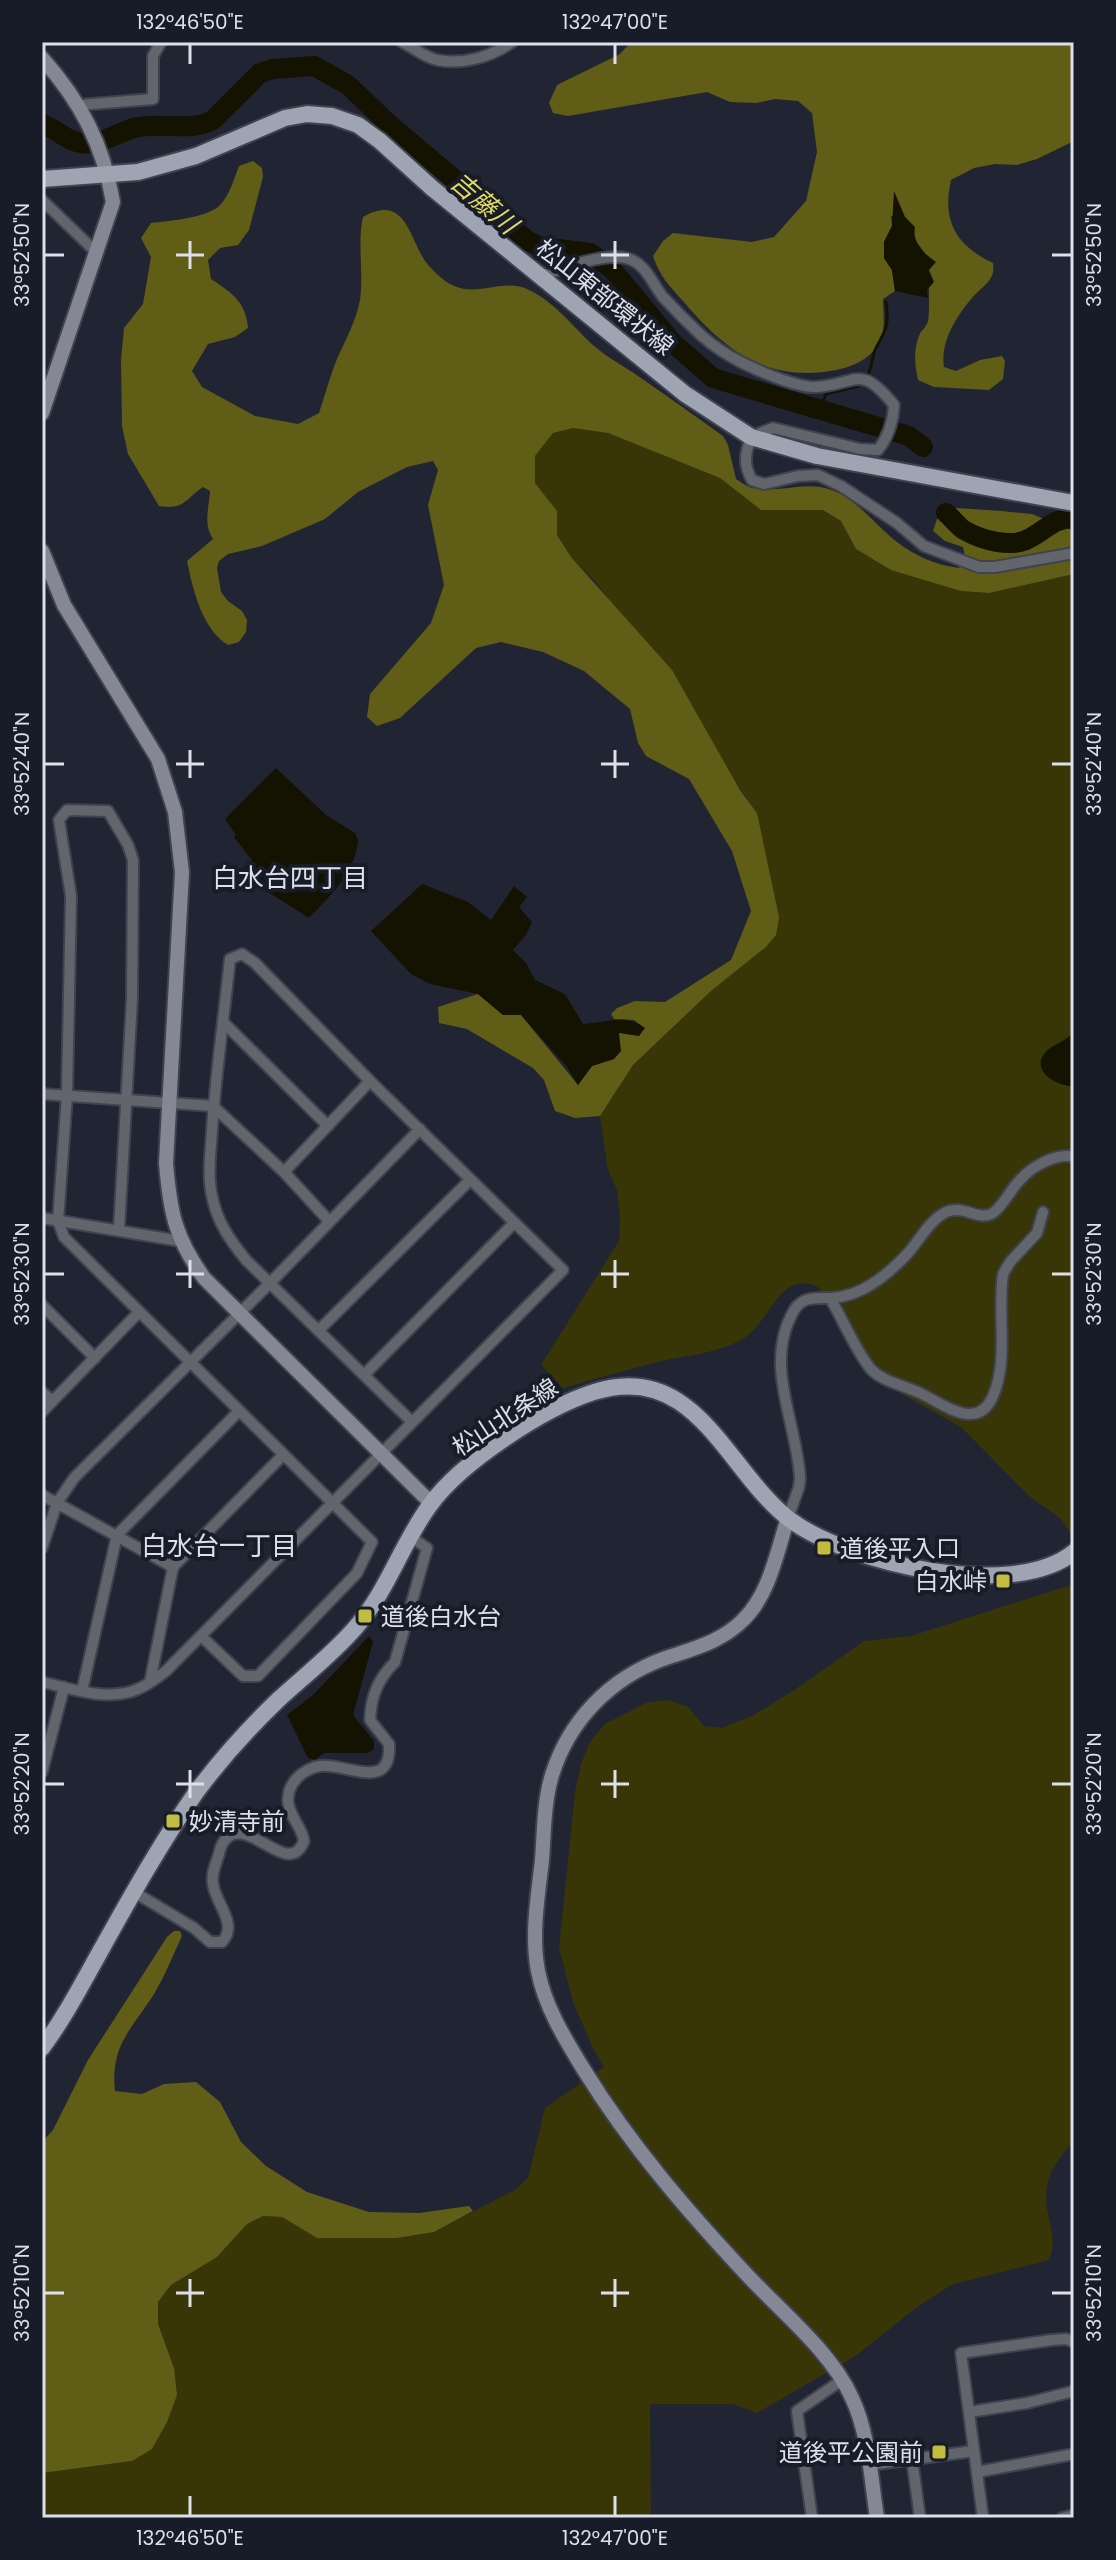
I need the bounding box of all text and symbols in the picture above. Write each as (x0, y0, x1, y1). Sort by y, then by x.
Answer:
text: 132°46'50"E (136, 8, 244, 36)
text: 132°47'00"E (562, 8, 668, 36)
water label: 吉藤川 (443, 164, 528, 244)
text: 33°52'50"N (8, 203, 36, 307)
text: 33°52'50"N (1080, 203, 1108, 307)
street label: 松山東部環状線 (529, 231, 681, 363)
text: 33°52'40"N (8, 712, 36, 816)
text: 33°52'40"N (1080, 712, 1108, 816)
district label: 白水台四丁目 (212, 860, 368, 896)
text: 33°52'30"N (8, 1222, 36, 1326)
text: 33°52'30"N (1080, 1222, 1108, 1326)
street label: 松山北条線 (446, 1370, 564, 1464)
district label: 白水台一丁目 (141, 1528, 297, 1564)
place label: 道後平入口 (840, 1532, 960, 1565)
marker: 道後平入口 (815, 1539, 833, 1557)
place label: 白水峠 (915, 1565, 987, 1598)
marker: 白水峠 (994, 1572, 1012, 1590)
place label: 道後白水台 (381, 1600, 501, 1633)
marker: 道後白水台 (356, 1607, 374, 1625)
text: 33°52'20"N (8, 1733, 36, 1835)
text: 33°52'20"N (1080, 1733, 1108, 1835)
place label: 妙清寺前 (189, 1805, 285, 1838)
marker: 妙清寺前 (164, 1812, 182, 1830)
text: 33°52'10"N (8, 2244, 36, 2342)
text: 33°52'10"N (1080, 2244, 1108, 2342)
place label: 道後平公園前 (779, 2436, 923, 2469)
marker: 道後平公園前 (930, 2443, 948, 2461)
text: 132°46'50"E (136, 2524, 244, 2552)
text: 132°47'00"E (562, 2524, 668, 2552)

